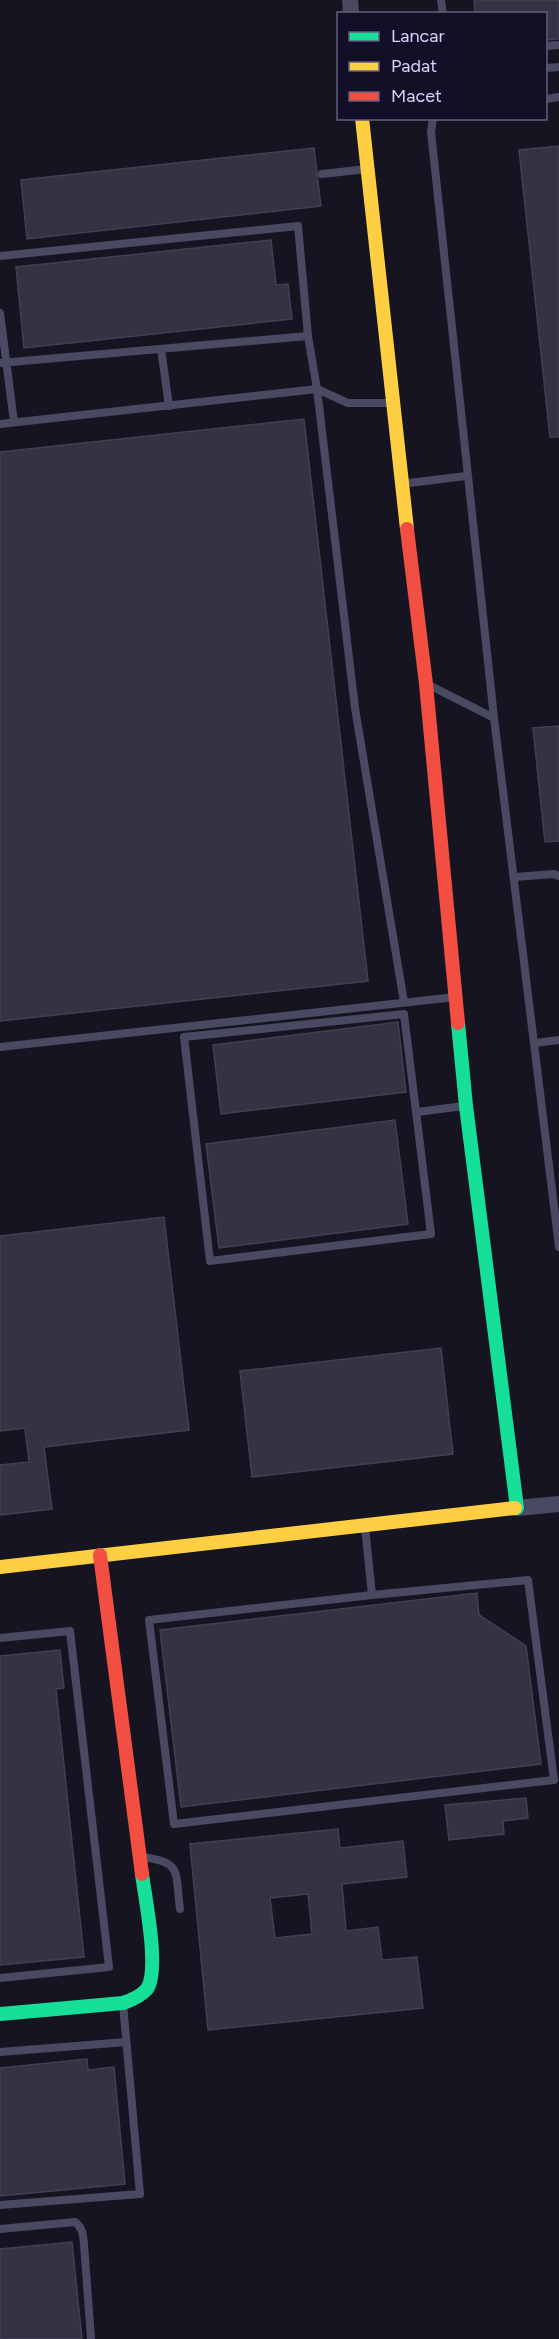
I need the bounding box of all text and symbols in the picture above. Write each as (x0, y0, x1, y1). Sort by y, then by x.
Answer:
legend (337, 12, 547, 120)
text: Lancar (391, 25, 445, 47)
text: Padat (391, 55, 437, 77)
text: Macet (391, 85, 442, 107)

